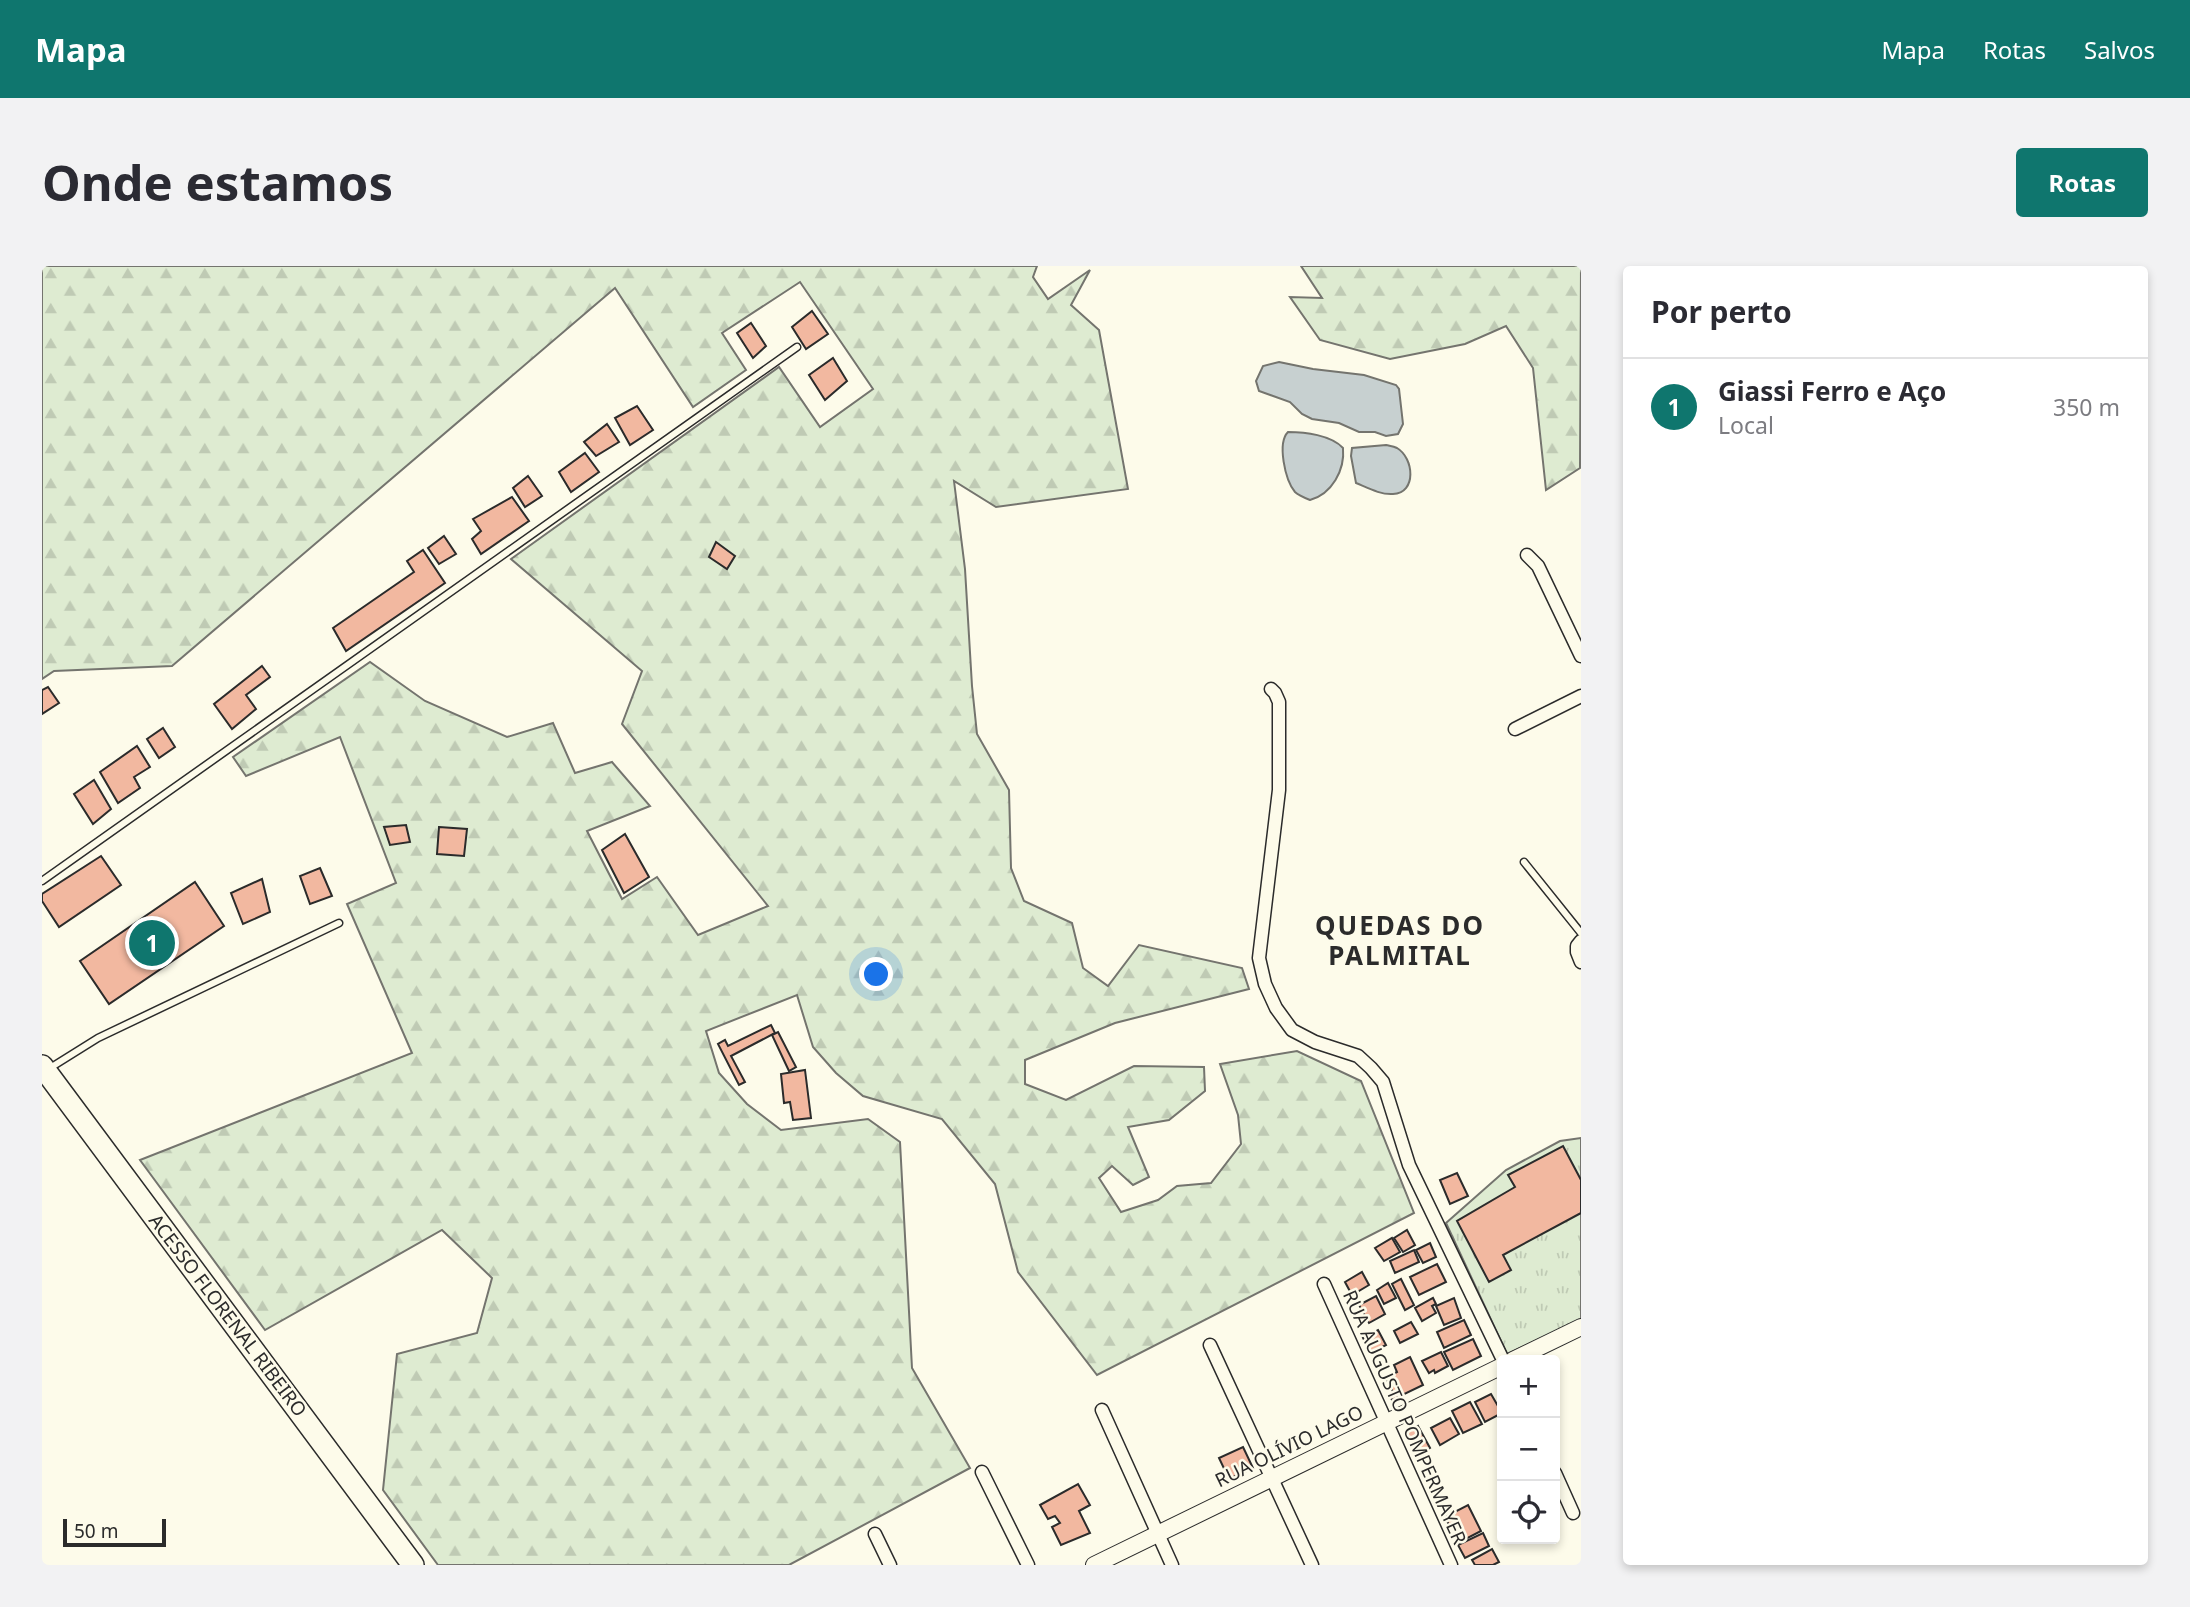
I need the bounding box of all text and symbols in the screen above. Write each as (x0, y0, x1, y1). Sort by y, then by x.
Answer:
text: Mapa (35, 27, 127, 72)
text: Mapa (1881, 33, 1945, 66)
text: Rotas (1983, 33, 2046, 66)
text: Salvos (2084, 33, 2155, 66)
button: Rotas (2016, 148, 2148, 217)
text: Onde estamos (42, 149, 393, 215)
text: Por perto (1651, 291, 1792, 332)
text: Giassi Ferro e Aço (1718, 373, 1946, 409)
text: 1 (1667, 391, 1681, 423)
text: 350 m (2053, 391, 2120, 423)
text: Local (1718, 409, 1774, 441)
district label: QUEDAS DO PALMITAL (1315, 907, 1485, 973)
pin: 1 (129, 917, 175, 969)
your location (859, 957, 893, 991)
street label: ACESSO FLORENAL RIBEIRO (143, 1208, 313, 1422)
street label: RUA AUGUSTO POMPERMAYER (1337, 1286, 1473, 1548)
map controls (1497, 1355, 1560, 1544)
button: + (1497, 1355, 1560, 1418)
street label: RUA OLÍVIO LAGO (1211, 1399, 1367, 1493)
button: − (1497, 1418, 1560, 1481)
button: locate (1497, 1481, 1560, 1544)
scale bar (63, 1516, 166, 1548)
text: 50 m (74, 1518, 118, 1544)

